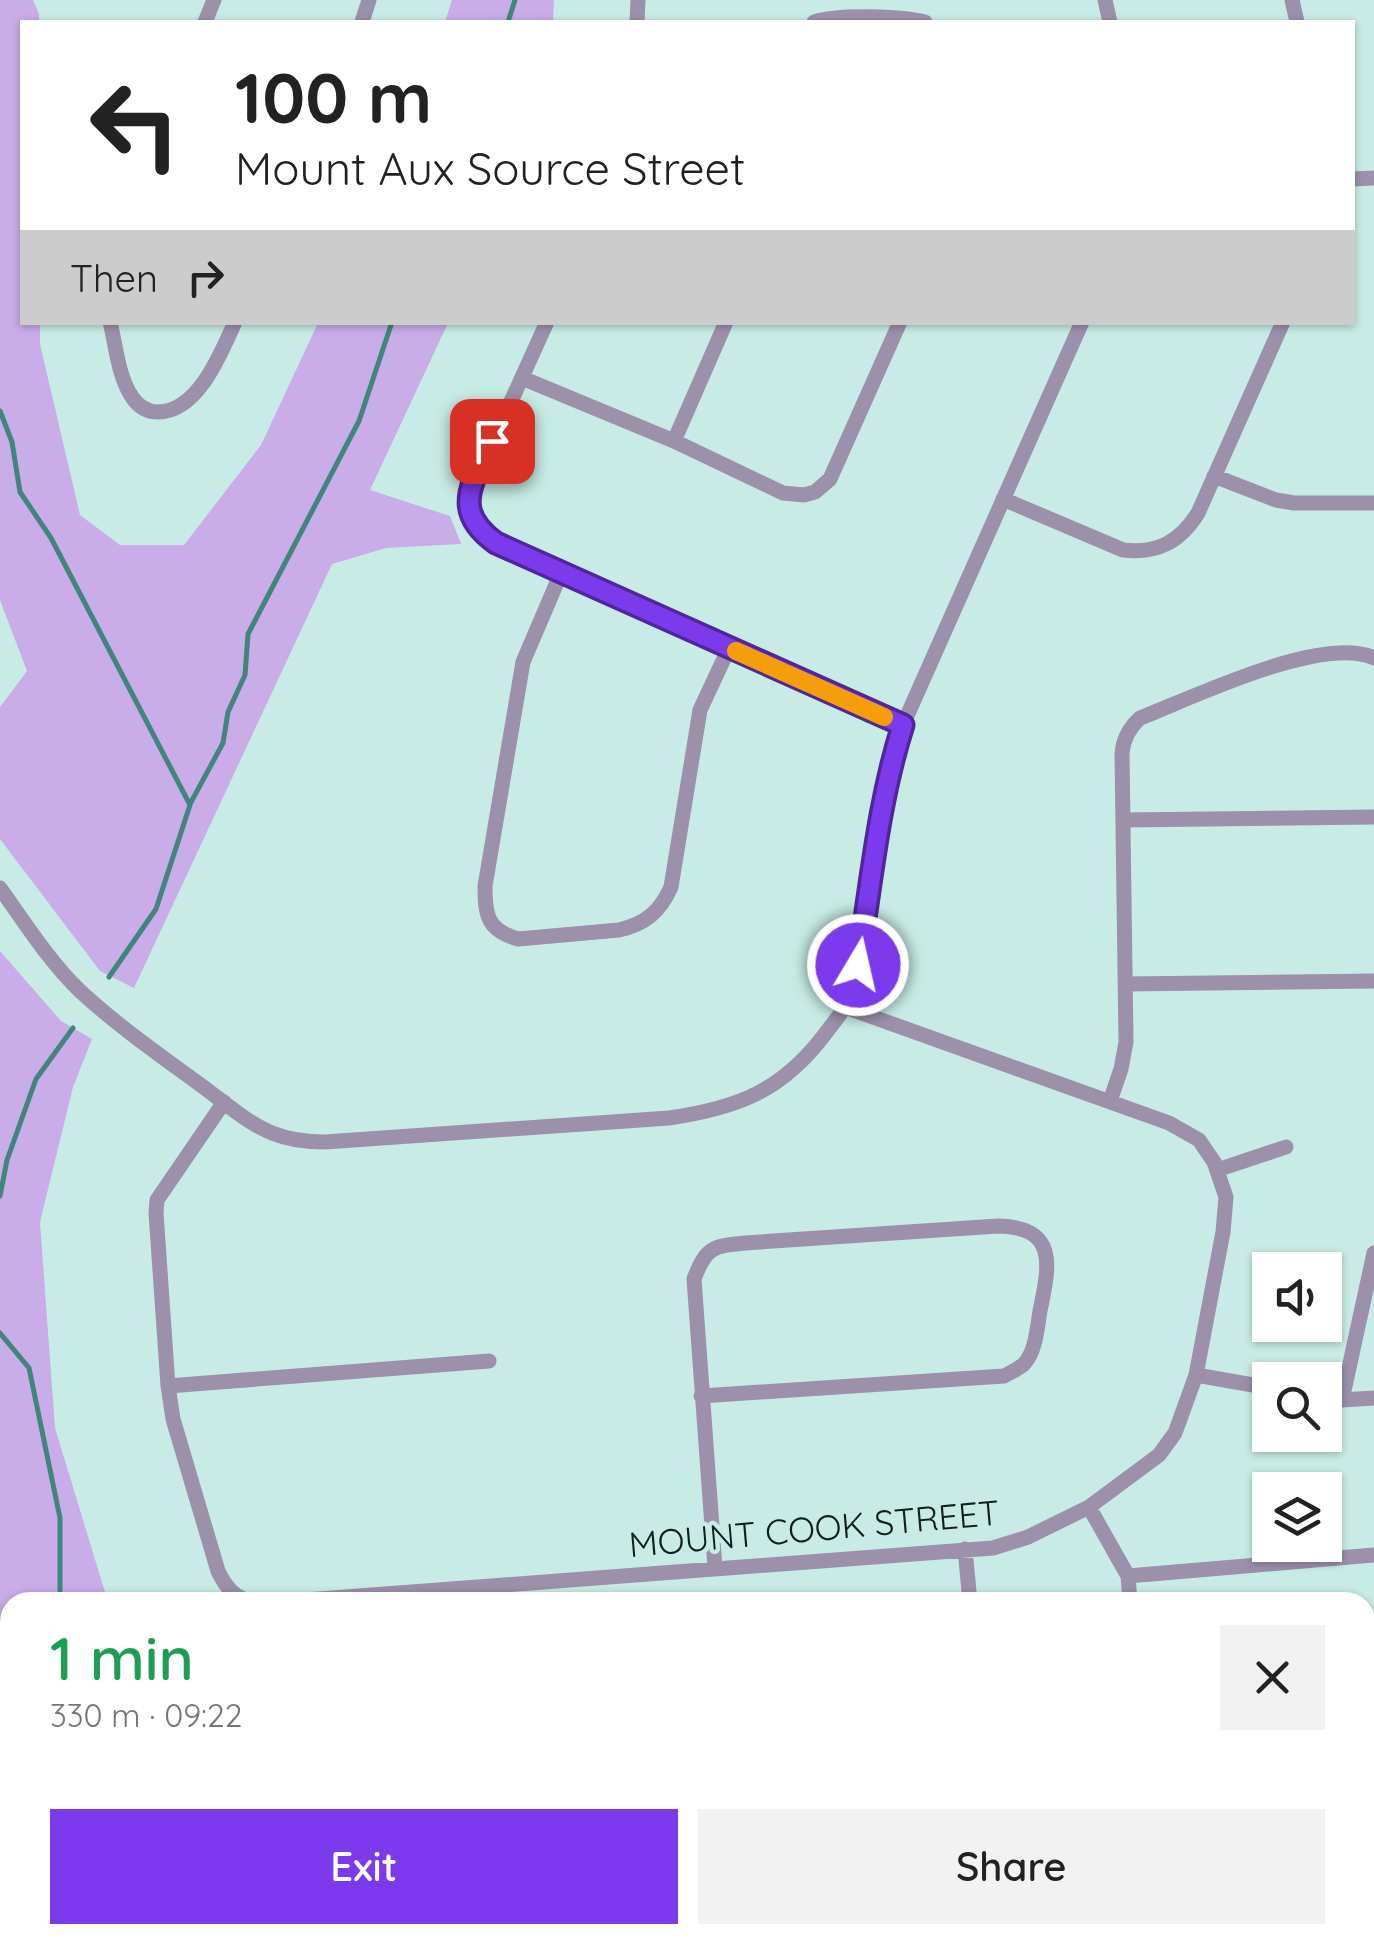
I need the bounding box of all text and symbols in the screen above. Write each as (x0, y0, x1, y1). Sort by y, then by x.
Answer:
text: 100 m (235, 53, 432, 141)
icon: left (70, 60, 200, 190)
text: Mount Aux Source Street (235, 140, 745, 196)
icon: right (178, 250, 233, 305)
text: Then (70, 254, 158, 302)
pin (450, 399, 535, 484)
icon: arrive (465, 414, 520, 469)
position arrow (806, 913, 910, 1017)
map controls (1252, 1252, 1342, 1562)
button: sound (1252, 1252, 1342, 1342)
button: search (1252, 1362, 1342, 1452)
button: layers (1252, 1472, 1342, 1562)
street label: MOUNT COOK STREET (627, 1490, 1001, 1566)
text: 1 min (50, 1620, 194, 1695)
button: close (1220, 1625, 1325, 1730)
text: 330 m · 09:22 (50, 1695, 243, 1735)
button: Exit (50, 1809, 678, 1924)
button: Share (698, 1809, 1325, 1924)

